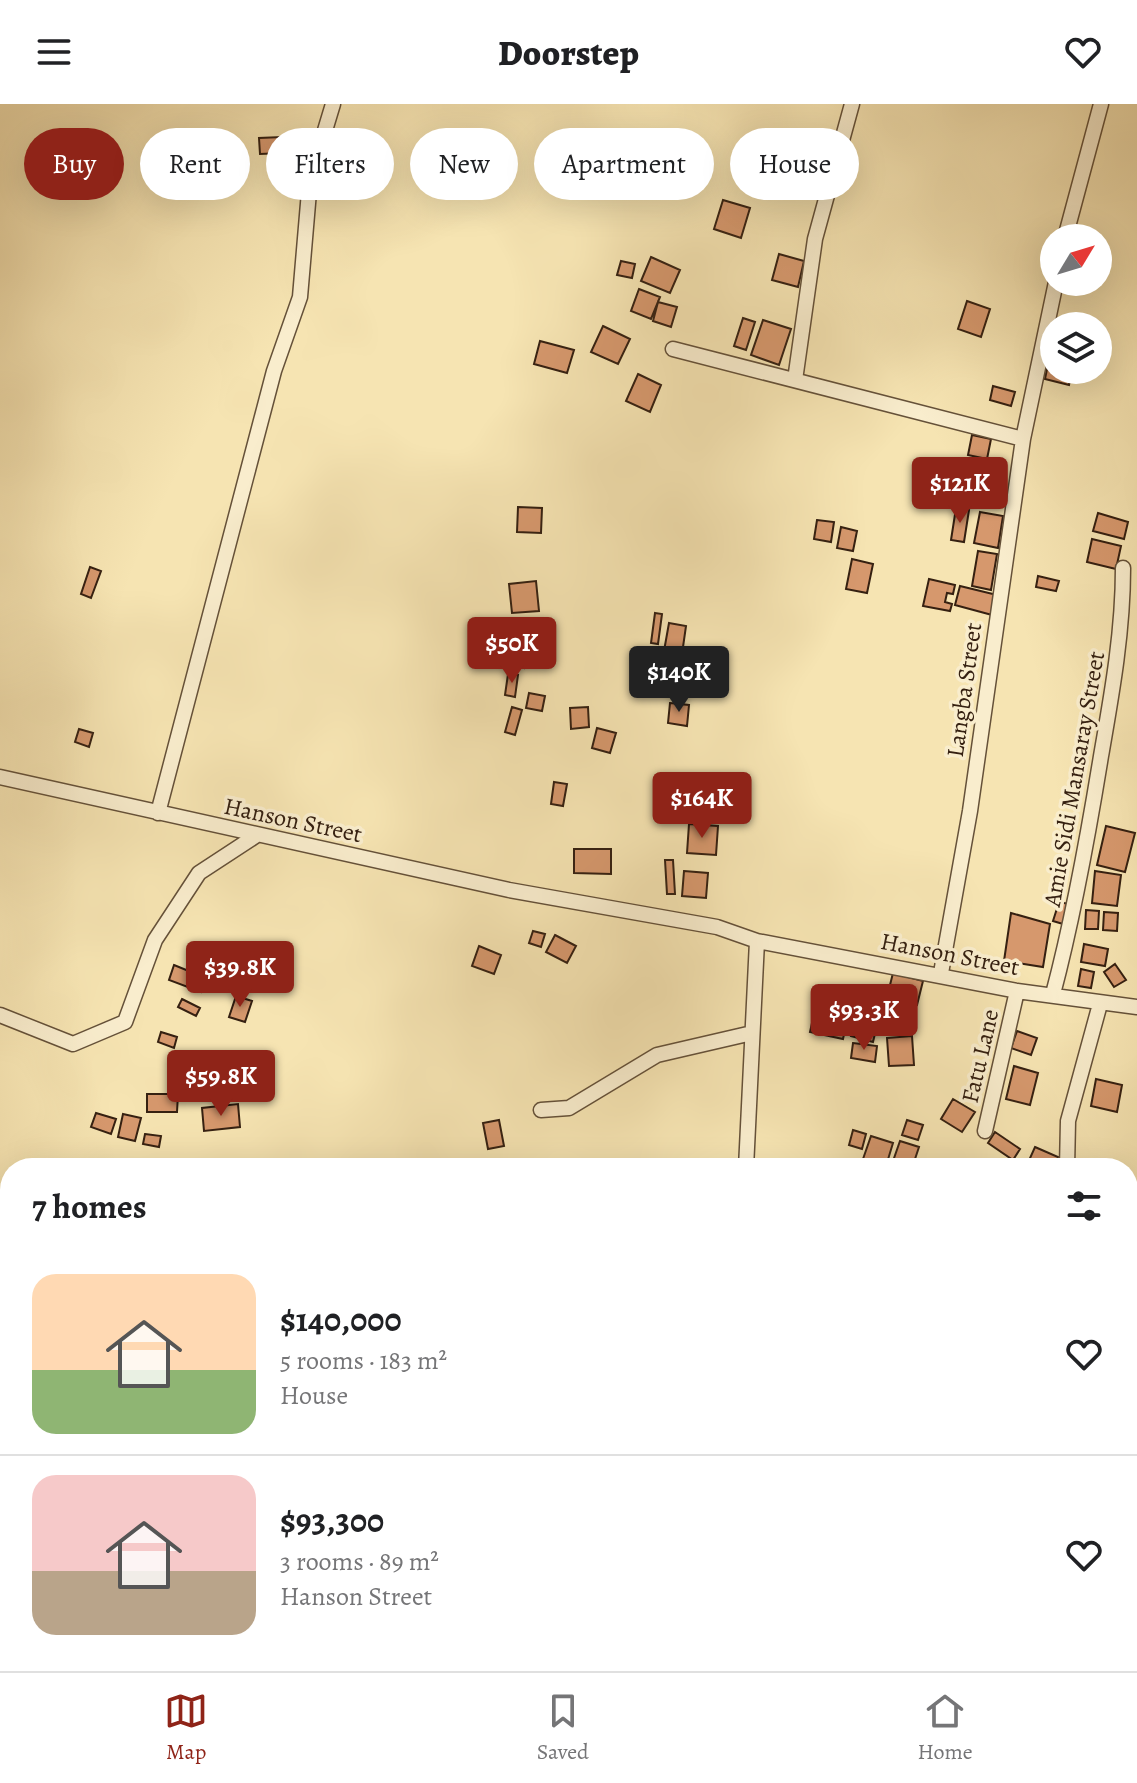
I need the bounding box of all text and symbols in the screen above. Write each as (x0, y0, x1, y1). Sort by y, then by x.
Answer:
text: Doorstep (498, 28, 639, 77)
icon: menu (32, 30, 76, 74)
icon: heart (1061, 30, 1105, 74)
chip: Buy (24, 128, 124, 200)
chip: Rent (140, 128, 250, 200)
chip: Filters (266, 128, 394, 200)
chip: New (410, 128, 518, 200)
chip: Apartment (534, 128, 714, 200)
chip: House (730, 128, 859, 200)
north arrow (1040, 224, 1112, 296)
map controls (1040, 224, 1112, 384)
button: layers (1040, 312, 1112, 384)
pin: $121K (904, 457, 1016, 525)
text: $121K (930, 465, 990, 500)
pin: $50K (465, 617, 559, 685)
street label: Langba Street (939, 621, 989, 759)
text: $50K (485, 625, 539, 660)
pin: $140K (623, 646, 735, 714)
street label: Amie Sidi Mansaray Street (1036, 649, 1112, 910)
text: $140K (647, 654, 711, 689)
pin: $164K (646, 772, 758, 840)
text: $164K (671, 780, 733, 815)
street label: Hanson Street (221, 790, 365, 850)
street label: Hanson Street (878, 925, 1022, 983)
pin: $39.8K (175, 941, 305, 1009)
text: $39.8K (204, 949, 276, 984)
pin: $93.3K (799, 984, 929, 1052)
text: $93.3K (829, 992, 899, 1027)
street label: Fatu Lane (954, 1006, 1006, 1106)
pin: $59.8K (156, 1050, 286, 1118)
text: $59.8K (185, 1058, 257, 1093)
text: 7 homes (32, 1183, 147, 1230)
icon: filters (1062, 1184, 1106, 1228)
text: $140,000 (280, 1296, 402, 1343)
icon: home (96, 1306, 192, 1402)
icon: heart (1062, 1332, 1106, 1376)
text: 5 rooms · 183 m² (280, 1343, 447, 1378)
text: House (280, 1378, 348, 1413)
text: $93,300 (280, 1497, 384, 1544)
icon: home (96, 1507, 192, 1603)
icon: heart (1062, 1533, 1106, 1577)
text: 3 rooms · 89 m² (280, 1544, 439, 1579)
text: Hanson Street (280, 1579, 432, 1614)
tab: Map (164, 1689, 208, 1767)
tab: Saved (537, 1689, 589, 1767)
tab: Home (917, 1689, 973, 1767)

